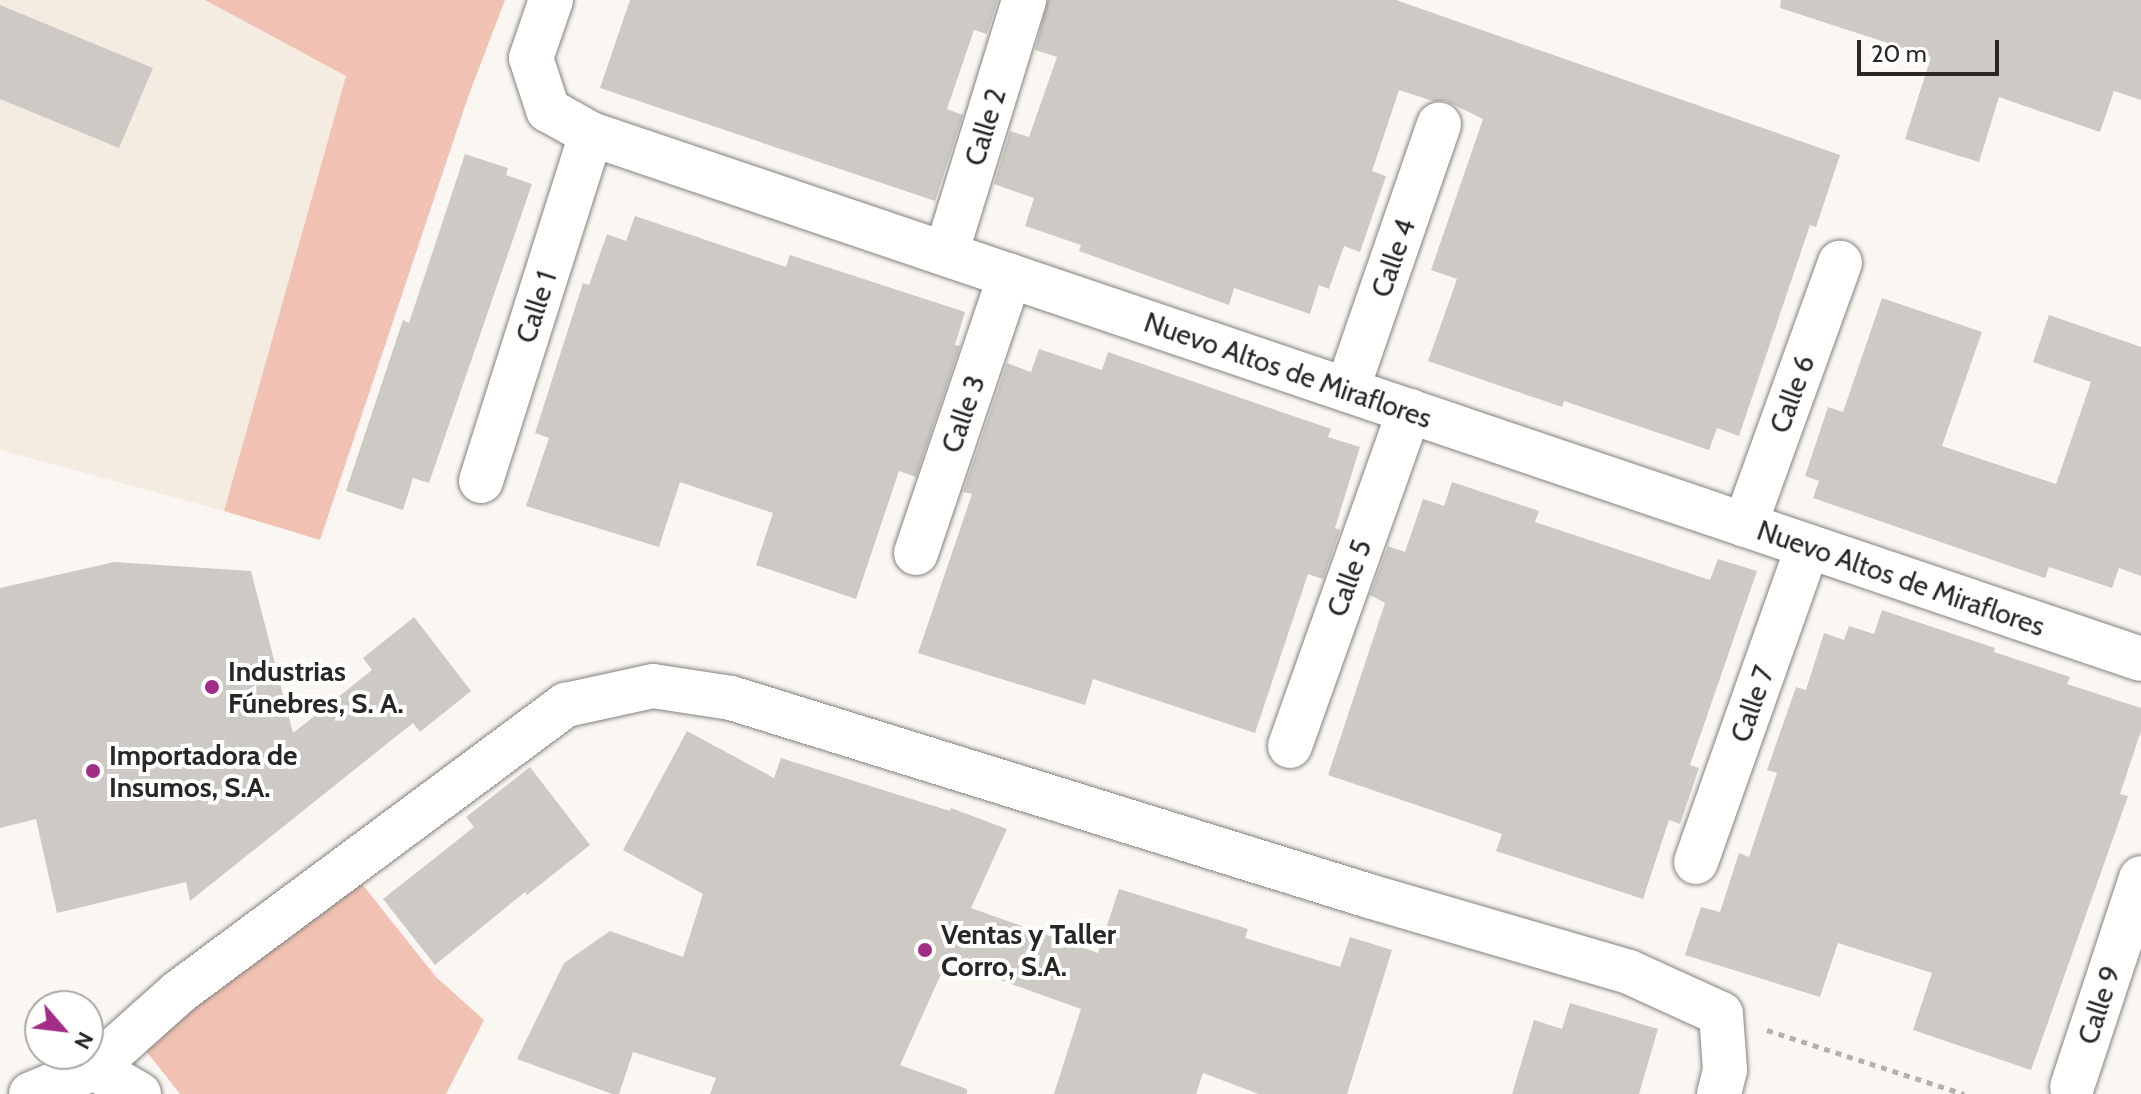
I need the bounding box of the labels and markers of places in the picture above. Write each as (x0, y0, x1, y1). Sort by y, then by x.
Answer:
place label: Industrias Fúnebres, S. A. (228, 654, 404, 720)
marker: Industrias Fúnebres, S. A. (203, 678, 221, 696)
place label: Importadora de Insumos, S.A. (109, 738, 297, 804)
marker: Importadora de Insumos, S.A. (84, 762, 102, 780)
place label: Ventas y Taller Corro, S.A. (941, 917, 1116, 983)
marker: Ventas y Taller Corro, S.A. (916, 941, 934, 959)

